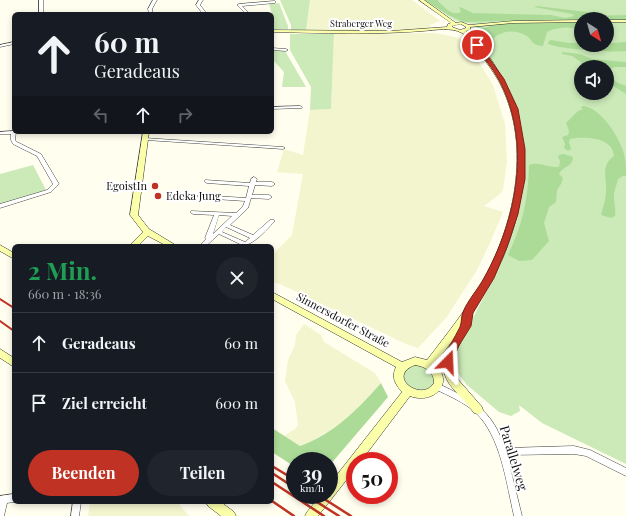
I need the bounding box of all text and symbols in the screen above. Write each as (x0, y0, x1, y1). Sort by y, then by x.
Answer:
north arrow (574, 12, 614, 52)
map controls (574, 12, 614, 100)
street label: Straberger Weg (330, 17, 392, 29)
text: 60 m (94, 23, 160, 60)
icon: ahead (28, 28, 80, 80)
pin (460, 28, 494, 62)
icon: arrive (466, 34, 488, 56)
text: Geradeaus (94, 59, 180, 83)
button: sound (574, 60, 614, 100)
icon: left (90, 104, 112, 126)
icon: ahead (132, 104, 154, 126)
icon: right (174, 104, 196, 126)
place label: EgoistIn (106, 178, 147, 193)
marker: EgoistIn (150, 181, 160, 191)
place label: Edeka Jung (166, 188, 221, 203)
marker: Edeka Jung (153, 191, 163, 201)
text: 2 Min. (28, 254, 97, 286)
button: close (216, 257, 258, 299)
text: 660 m · 18:36 (28, 285, 102, 302)
street label: Sinnersdorfer Straße (294, 289, 393, 351)
icon: ahead (28, 332, 50, 354)
text: Geradeaus (62, 333, 136, 353)
text: 60 m (224, 333, 258, 353)
position arrow (427, 341, 469, 383)
icon: arrive (28, 392, 50, 414)
text: Ziel erreicht (62, 393, 147, 413)
text: 600 m (215, 393, 258, 413)
street label: Parallelweg (497, 423, 532, 493)
button: Beenden (28, 450, 139, 496)
button: Teilen (147, 450, 258, 496)
speed limit sign: 50 (346, 452, 398, 504)
text: 39 (302, 459, 322, 486)
text: km/h (300, 481, 324, 495)

